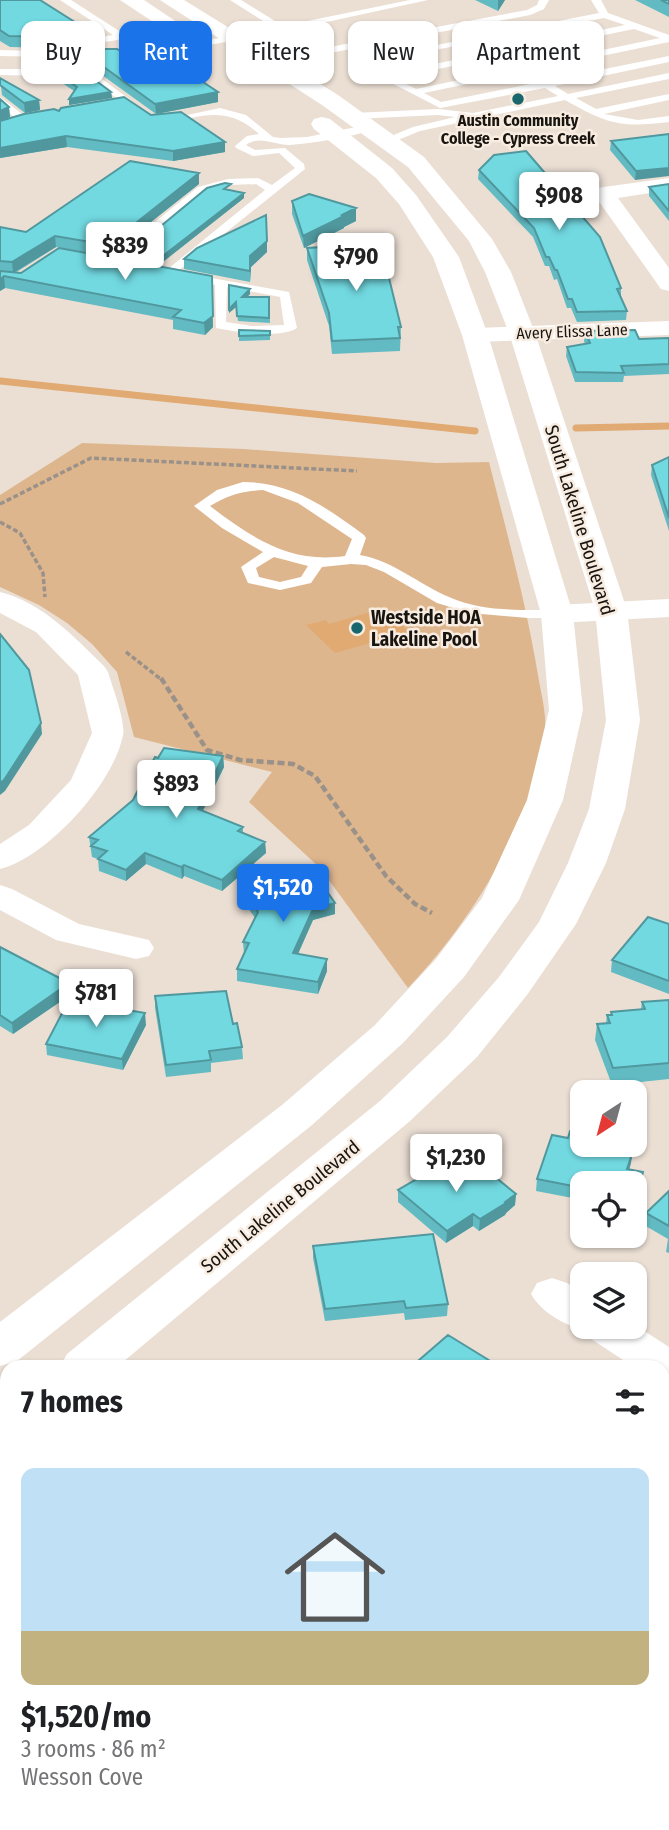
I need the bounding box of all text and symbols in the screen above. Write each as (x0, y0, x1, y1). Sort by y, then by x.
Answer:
chip: Buy (21, 21, 105, 84)
chip: Rent (119, 21, 212, 84)
chip: Filters (226, 21, 334, 84)
chip: New (348, 21, 438, 84)
chip: Apartment (452, 21, 604, 84)
marker: Austin Community College - Cypress Creek (510, 91, 526, 107)
place label: Austin Community College - Cypress Creek (441, 111, 596, 148)
pin: $908 (518, 173, 600, 232)
text: $908 (535, 181, 583, 209)
pin: $839 (84, 222, 166, 282)
text: $839 (102, 231, 148, 259)
pin: $790 (315, 233, 397, 293)
text: $790 (333, 242, 379, 270)
street label: Avery Elissa Lane (516, 320, 628, 343)
street label: South Lakeline Boulevard (540, 422, 619, 618)
place label: Westside HOA Lakeline Pool (371, 606, 482, 651)
marker: Westside HOA Lakeline Pool (349, 620, 365, 636)
pin: $893 (135, 760, 217, 820)
text: $893 (153, 769, 199, 797)
pin: $1,520 (226, 864, 340, 924)
text: $1,520 (253, 873, 313, 901)
pin: $781 (55, 970, 137, 1029)
text: $781 (75, 978, 117, 1006)
north arrow (570, 1080, 648, 1157)
map controls (570, 1080, 647, 1339)
pin: $1,230 (399, 1134, 513, 1194)
street label: South Lakeline Boulevard (196, 1135, 364, 1278)
text: $1,230 (426, 1143, 486, 1171)
button: locate (570, 1171, 647, 1248)
button: layers (570, 1262, 647, 1339)
icon: filters (611, 1383, 649, 1421)
text: 7 homes (21, 1384, 123, 1420)
icon: home (272, 1514, 398, 1640)
text: $1,520/mo (21, 1699, 151, 1735)
text: 3 rooms · 86 m² (21, 1735, 166, 1763)
text: Wesson Cove (21, 1763, 143, 1791)

